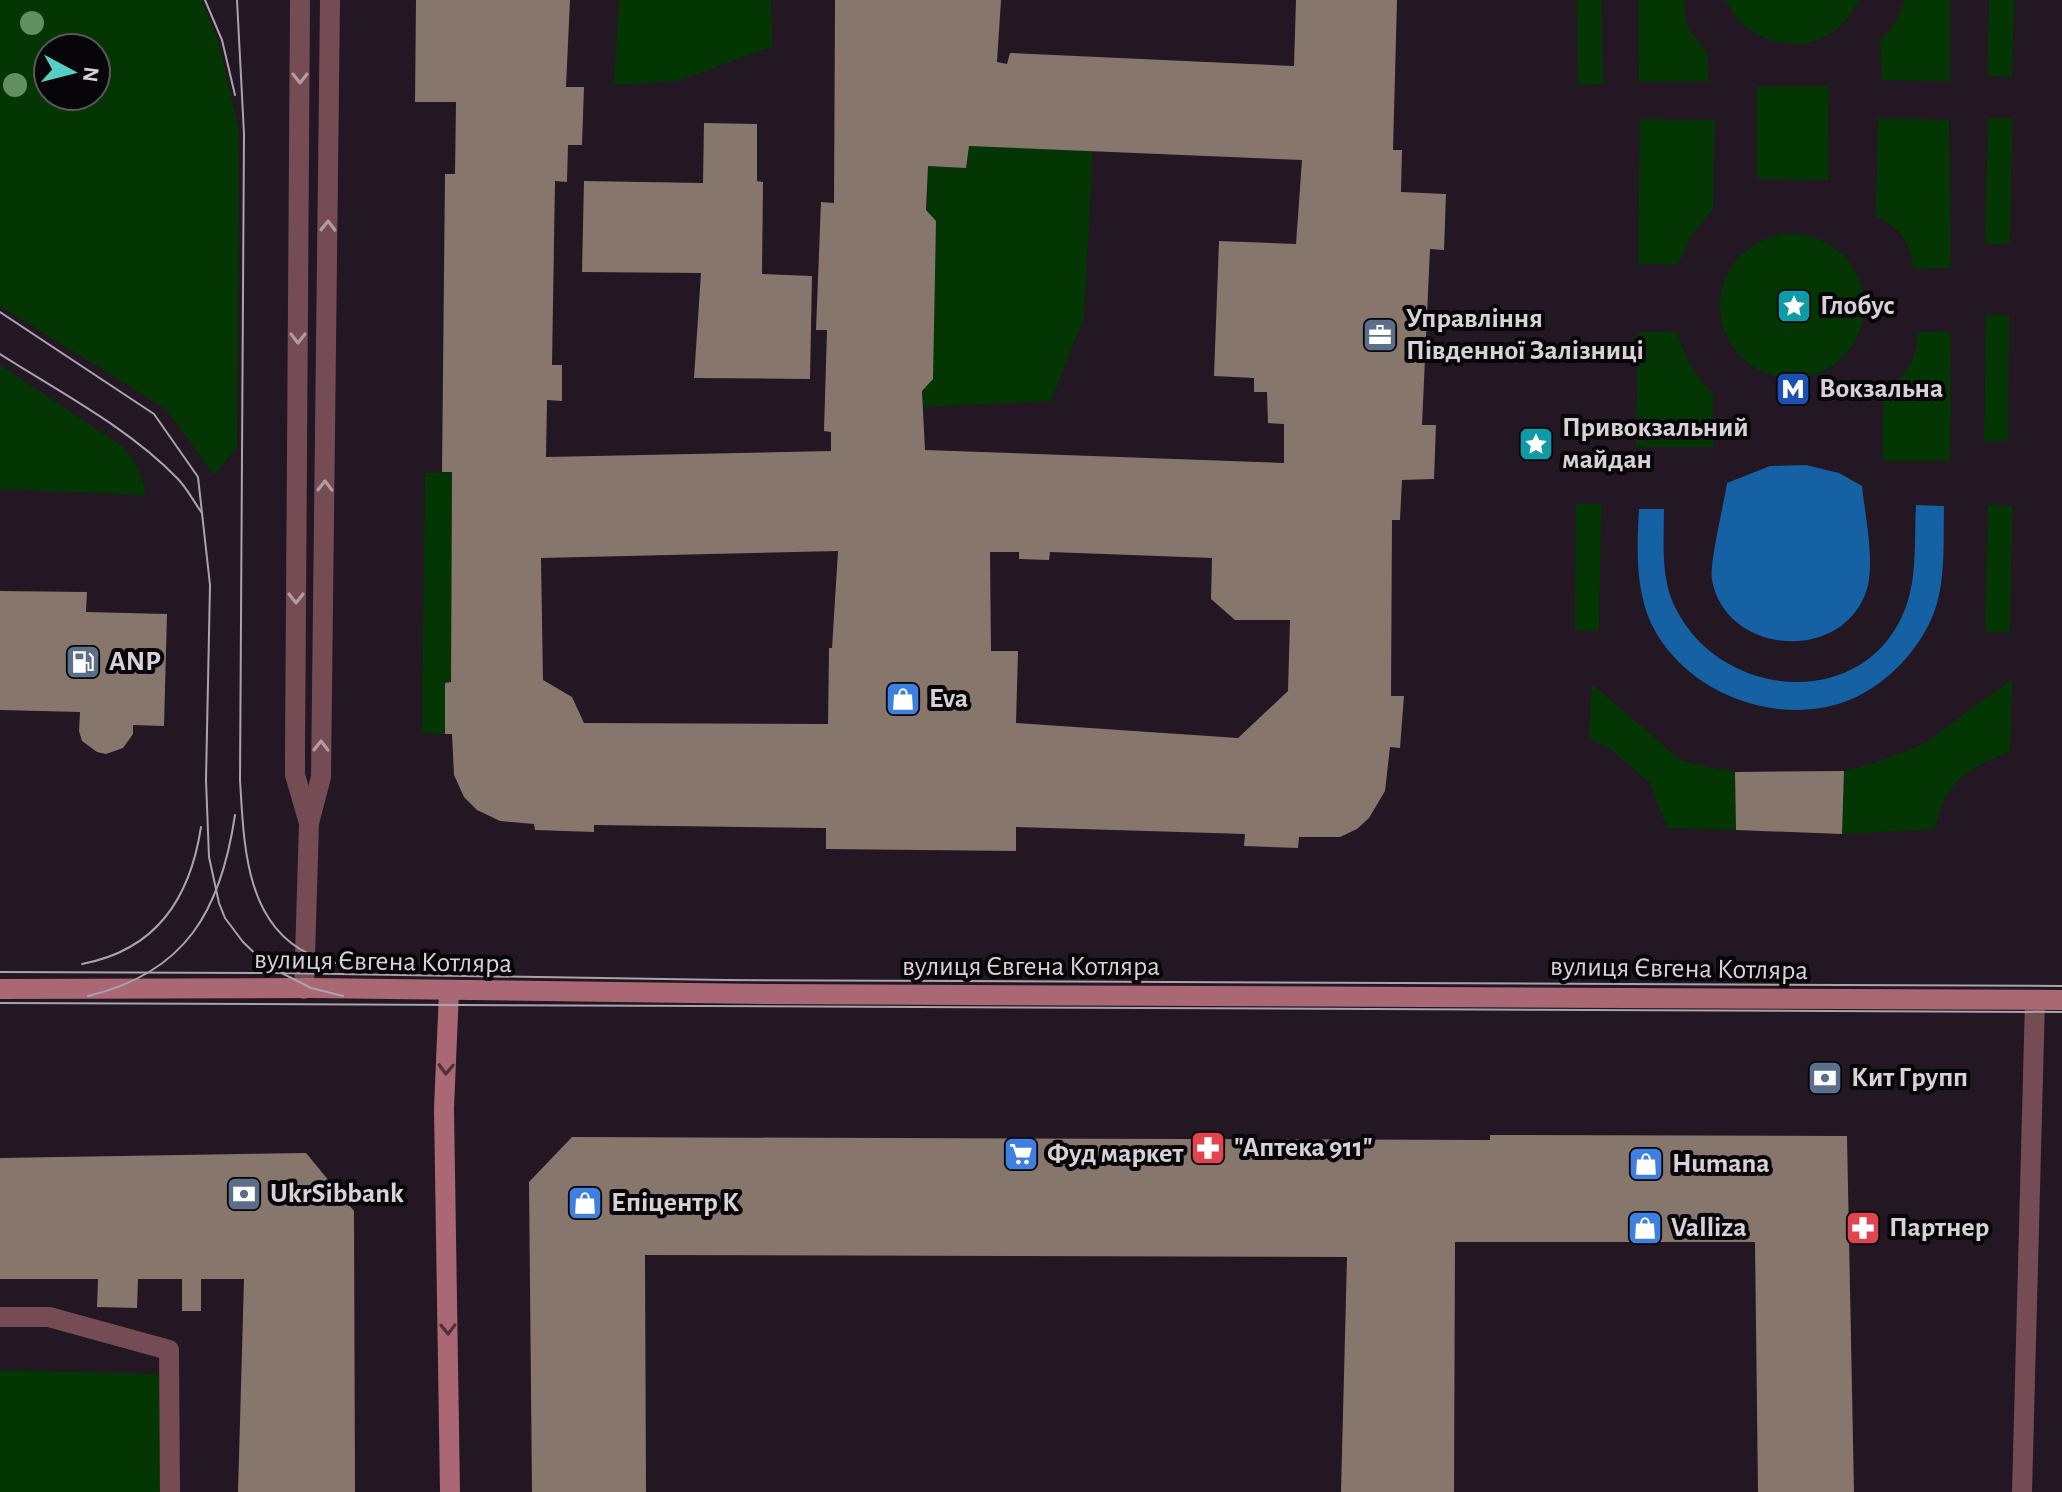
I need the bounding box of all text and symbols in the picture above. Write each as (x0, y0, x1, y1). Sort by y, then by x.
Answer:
north arrow (32, 32, 112, 112)
text: N (79, 65, 103, 83)
one-way arrow (291, 72, 309, 85)
one-way arrow (319, 219, 336, 232)
place icon: Глобус (1775, 287, 1813, 325)
place label: Глобус (1820, 292, 1895, 320)
place label: Управління Південної Залізниці (1406, 305, 1644, 365)
office icon: Управління Південної Залізниці (1361, 316, 1399, 354)
one-way arrow (289, 332, 307, 345)
metro station icon: Вокзальна (1774, 370, 1812, 408)
place label: Вокзальна (1819, 375, 1943, 403)
place label: Привокзальний майдан (1562, 414, 1749, 474)
place icon: Привокзальний майдан (1517, 425, 1555, 463)
one-way arrow (316, 479, 333, 492)
one-way arrow (287, 592, 305, 605)
fuel station icon: ANP (64, 643, 102, 681)
place label: ANP (109, 648, 161, 676)
shop icon: Eva (884, 680, 922, 718)
place label: Eva (929, 685, 968, 713)
one-way arrow (313, 739, 330, 752)
street label: вулиця Євгена Котляра (254, 946, 513, 978)
street label: вулиця Євгена Котляра (902, 953, 1160, 981)
street label: вулиця Євгена Котляра (1550, 953, 1809, 985)
bank icon: Кит Групп (1806, 1059, 1844, 1097)
one-way arrow (438, 1063, 455, 1076)
place label: Кит Групп (1851, 1064, 1968, 1092)
pharmacy icon: "Аптека 911" (1189, 1129, 1227, 1167)
place label: "Аптека 911" (1234, 1134, 1373, 1162)
supermarket icon: Фуд маркет (1002, 1135, 1040, 1173)
place label: Фуд маркет (1047, 1140, 1184, 1168)
shop icon: Humana (1627, 1145, 1665, 1183)
place label: Humana (1672, 1150, 1770, 1178)
bank icon: UkrSibbank (225, 1175, 263, 1213)
place label: UkrSibbank (270, 1180, 404, 1208)
shop icon: Епіцентр К (566, 1184, 604, 1222)
place label: Епіцентр К (611, 1189, 739, 1217)
shop icon: Valliza (1626, 1209, 1664, 1247)
pharmacy icon: Партнер (1844, 1209, 1882, 1247)
place label: Valliza (1671, 1214, 1747, 1242)
place label: Партнер (1889, 1214, 1989, 1242)
one-way arrow (439, 1323, 457, 1336)

